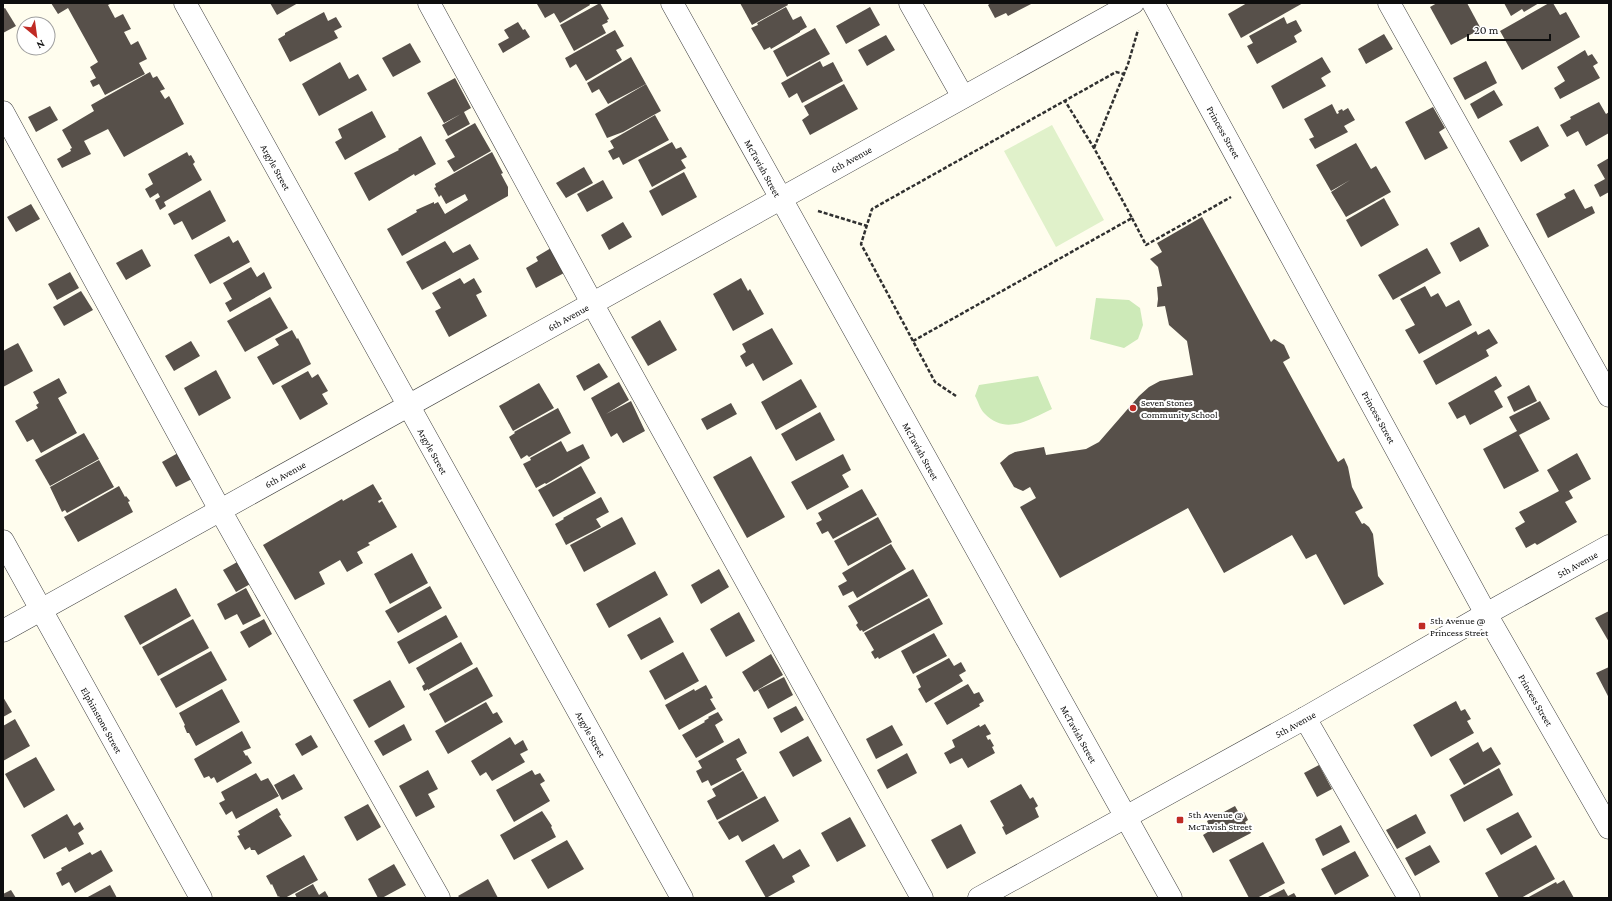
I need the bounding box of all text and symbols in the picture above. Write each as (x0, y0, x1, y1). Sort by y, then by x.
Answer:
north arrow (16, 16, 56, 56)
scale bar (1468, 16, 1550, 42)
text: 20 m (1474, 23, 1499, 37)
text: N (34, 38, 47, 52)
street label: Princess Street (1205, 104, 1243, 161)
street label: McTavish Street (742, 138, 783, 199)
street label: Argyle Street (258, 142, 293, 193)
street label: 6th Avenue (829, 143, 874, 175)
street label: 6th Avenue (546, 301, 591, 333)
street label: Princess Street (1360, 389, 1398, 446)
place label: Seven Stones Community School (1141, 397, 1218, 420)
marker: Seven Stones Community School (1128, 403, 1138, 413)
street label: McTavish Street (900, 421, 941, 482)
street label: Argyle Street (415, 426, 450, 477)
street label: 6th Avenue (263, 458, 308, 490)
street label: 5th Avenue (1555, 549, 1600, 580)
place label: 5th Avenue @ Princess Street (1430, 615, 1489, 638)
marker: 5th Avenue @ Princess Street (1417, 621, 1427, 631)
street label: Princess Street (1516, 672, 1555, 729)
street label: Elphinstone Street (79, 685, 125, 756)
street label: McTavish Street (1058, 704, 1099, 765)
street label: Argyle Street (573, 709, 608, 760)
street label: 5th Avenue (1273, 709, 1318, 740)
place label: 5th Avenue @ McTavish Street (1188, 809, 1253, 832)
marker: 5th Avenue @ McTavish Street (1175, 815, 1185, 825)

